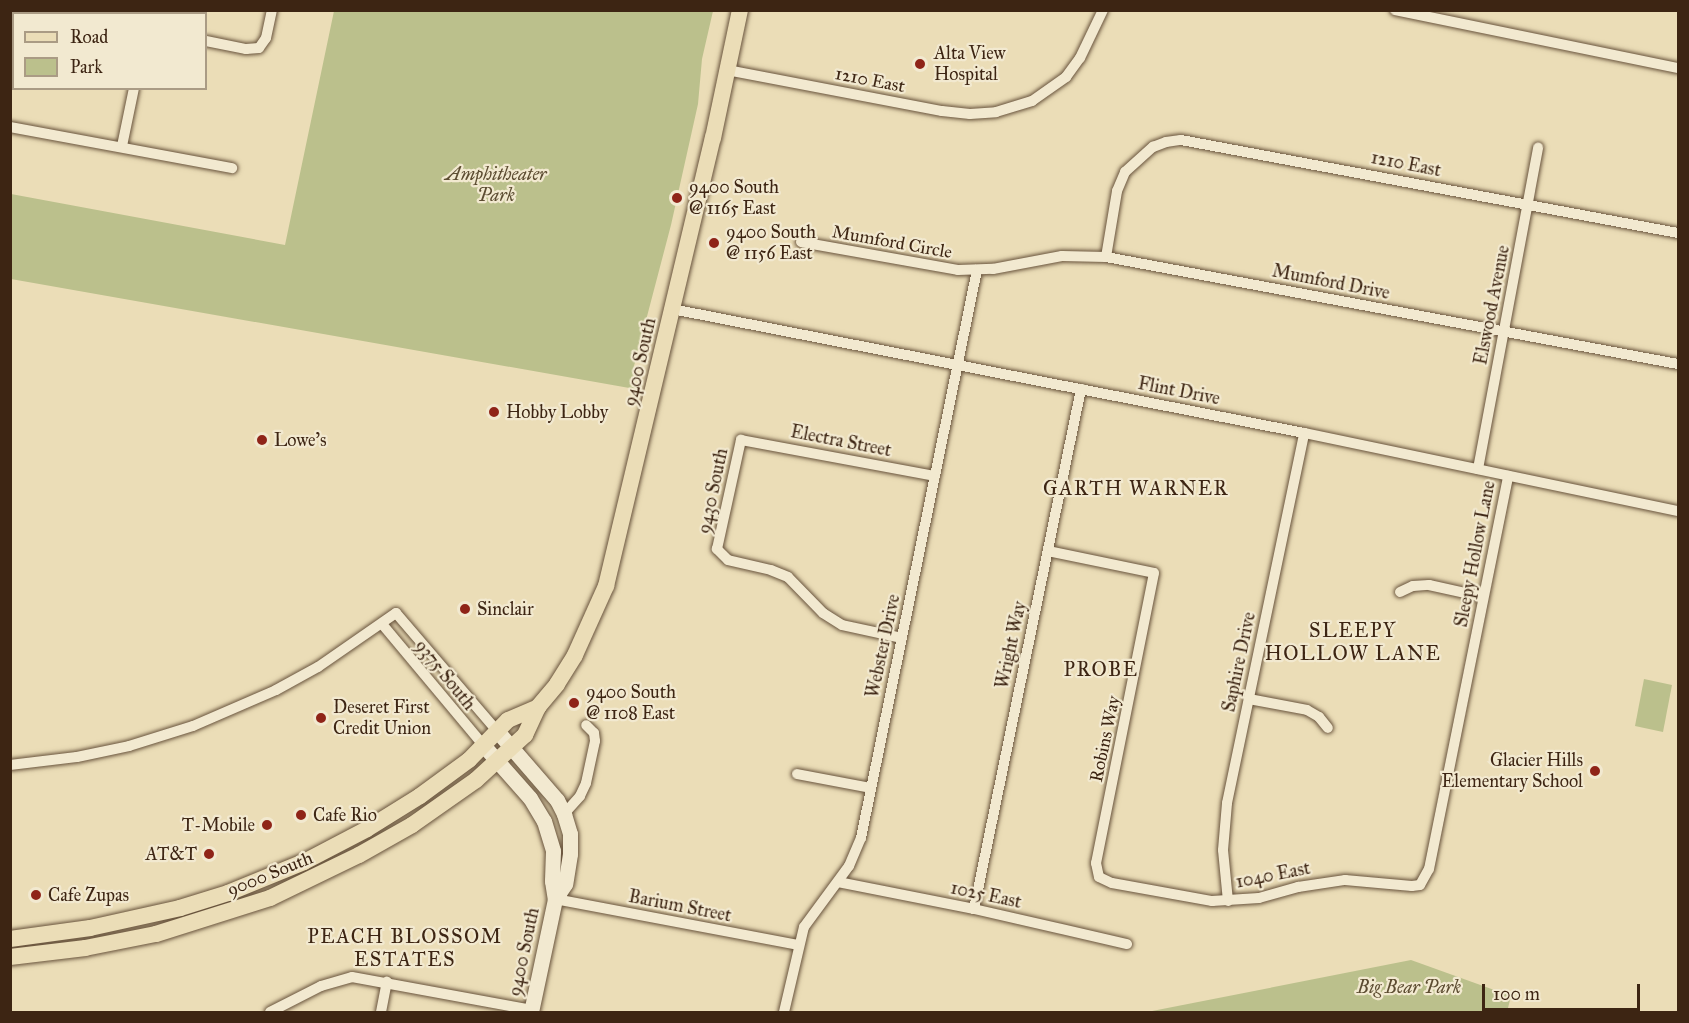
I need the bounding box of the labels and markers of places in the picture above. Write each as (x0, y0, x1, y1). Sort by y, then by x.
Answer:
place label: Alta View Hospital (934, 43, 1005, 86)
marker: Alta View Hospital (911, 55, 929, 73)
place label: 9400 South @ 1165 East (689, 177, 779, 219)
marker: 9400 South @ 1165 East (670, 191, 684, 205)
place label: 9400 South @ 1156 East (726, 222, 816, 264)
marker: 9400 South @ 1156 East (707, 236, 721, 250)
place label: Hobby Lobby (506, 401, 608, 423)
marker: Hobby Lobby (487, 405, 501, 419)
place label: Lowe's (274, 429, 326, 451)
marker: Lowe's (255, 433, 269, 447)
place label: Sinclair (477, 598, 534, 620)
marker: Sinclair (458, 602, 472, 616)
place label: 9400 South @ 1108 East (586, 682, 676, 724)
marker: 9400 South @ 1108 East (567, 696, 581, 710)
place label: Deseret First Credit Union (333, 697, 431, 740)
marker: Deseret First Credit Union (314, 711, 328, 725)
place label: Glacier Hills Elementary School (1441, 750, 1583, 792)
marker: Glacier Hills Elementary School (1588, 764, 1602, 778)
place label: Cafe Rio (313, 804, 377, 826)
marker: Cafe Rio (294, 808, 308, 822)
place label: T-Mobile (182, 814, 255, 836)
marker: T-Mobile (260, 818, 274, 832)
place label: AT&T (145, 843, 197, 865)
marker: AT&T (202, 847, 216, 861)
place label: Cafe Zupas (48, 884, 129, 906)
marker: Cafe Zupas (29, 888, 43, 902)

